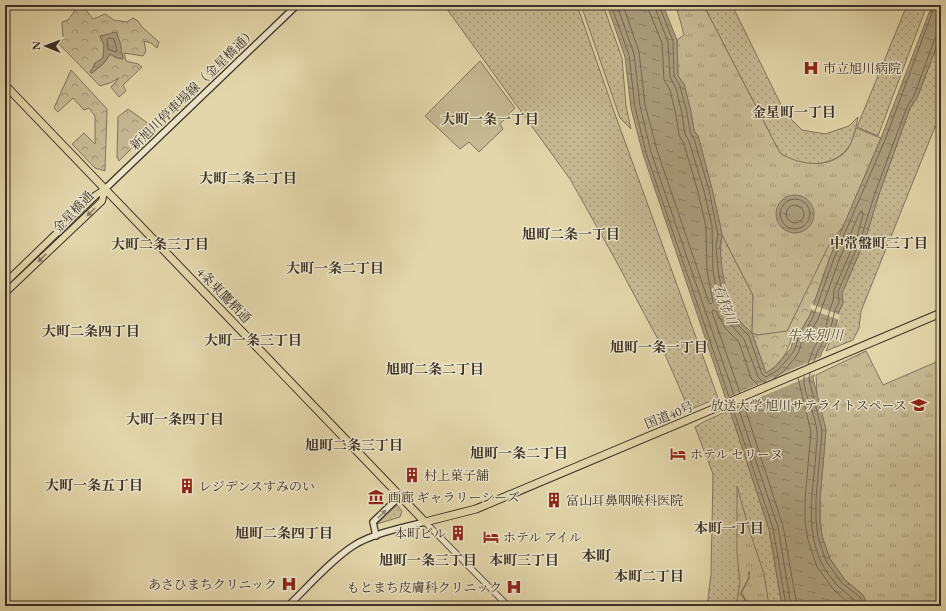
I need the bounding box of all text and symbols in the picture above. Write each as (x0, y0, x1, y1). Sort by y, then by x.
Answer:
street label: 新旭川停車場線（金星橋通） (126, 24, 260, 154)
north arrow (26, 26, 66, 66)
text: N (29, 41, 43, 50)
hospital icon: 市立旭川病院 (802, 59, 820, 77)
place label: 市立旭川病院 (823, 60, 901, 77)
district label: 金星町一丁目 (752, 103, 836, 121)
district label: 大町一条一丁目 (441, 110, 539, 128)
district label: 大町二条二丁目 (199, 169, 297, 187)
street label: 金星橋通 (49, 187, 97, 237)
one-way arrow (86, 207, 96, 217)
district label: 旭町二条一丁目 (522, 225, 620, 243)
district label: 中常盤町三丁目 (830, 234, 928, 252)
district label: 大町二条三丁目 (111, 235, 209, 253)
one-way arrow (37, 254, 47, 263)
district label: 大町一条二丁目 (286, 259, 384, 277)
street label: 4条東鷹栖通 (193, 263, 255, 327)
water label: 石狩川 (709, 281, 741, 329)
district label: 大町二条四丁目 (42, 322, 140, 340)
water label: 牛朱別川 (787, 326, 845, 344)
district label: 大町一条三丁目 (204, 331, 302, 349)
district label: 旭町一条一丁目 (610, 338, 708, 356)
district label: 旭町二条二丁目 (386, 360, 484, 378)
school or university icon: 放送大学 旭川サテライトスペース (910, 396, 928, 414)
street label: 国道40号 (642, 397, 696, 433)
place label: 放送大学 旭川サテライトスペース (711, 397, 907, 414)
district label: 大町一条四丁目 (126, 410, 224, 428)
district label: 旭町二条三丁目 (305, 436, 403, 454)
district label: 旭町一条二丁目 (470, 444, 568, 462)
hotel icon: ホテル セリーヌ (669, 445, 687, 463)
place label: ホテル セリーヌ (690, 446, 783, 463)
building icon: 村上菓子舗 (403, 466, 421, 484)
place label: 村上菓子舗 (424, 467, 489, 484)
district label: 大町一条五丁目 (45, 476, 143, 494)
building icon: レジデンスすみのい (178, 477, 196, 495)
place label: レジデンスすみのい (199, 478, 315, 495)
museum icon: 画廊 ギャラリーシーズ (367, 488, 385, 506)
place label: 画廊 ギャラリーシーズ (388, 489, 520, 506)
building icon: 富山耳鼻咽喉科医院 (545, 491, 563, 509)
place label: 富山耳鼻咽喉科医院 (566, 492, 683, 509)
one-way arrow (377, 509, 387, 519)
district label: 本町一丁目 (694, 519, 764, 537)
district label: 旭町二条四丁目 (235, 524, 333, 542)
building icon: 本町ビル (449, 524, 467, 542)
place label: 本町ビル (394, 525, 446, 542)
hotel icon: ホテル アイル (482, 528, 500, 546)
place label: ホテル アイル (503, 529, 582, 546)
district label: 本町 (581, 546, 611, 565)
district label: 旭町一条三丁目 (379, 551, 477, 569)
district label: 本町三丁目 (489, 551, 559, 569)
district label: 本町二丁目 (614, 567, 684, 585)
hospital icon: あさひまちクリニック (280, 575, 298, 593)
place label: あさひまちクリニック (148, 576, 277, 593)
hospital icon: もとまち皮膚科クリニック (505, 578, 523, 596)
place label: もとまち皮膚科クリニック (347, 579, 502, 596)

